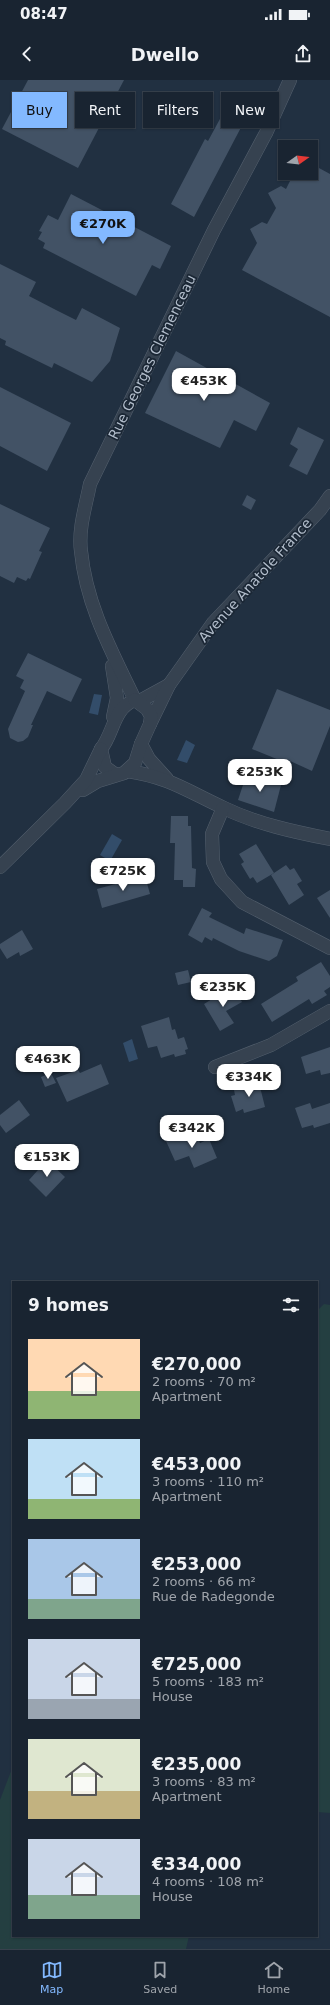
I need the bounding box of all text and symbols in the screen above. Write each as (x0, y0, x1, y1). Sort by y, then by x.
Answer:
text: 08:47 (20, 5, 68, 23)
icon: back (16, 43, 38, 65)
icon: share (292, 43, 314, 65)
text: Dwello (131, 44, 199, 65)
chip: Buy (12, 92, 67, 128)
chip: Rent (75, 92, 135, 128)
chip: Filters (143, 92, 213, 128)
chip: New (221, 92, 279, 128)
north arrow (278, 140, 318, 180)
map controls (278, 140, 318, 180)
pin: €270K (75, 211, 131, 245)
text: €270K (80, 216, 126, 231)
street label: Rue Georges Clemenceau (105, 272, 199, 442)
pin: €453K (176, 368, 232, 402)
text: €453K (181, 373, 227, 388)
street label: Avenue Anatole France (195, 515, 315, 645)
pin: €253K (232, 759, 288, 793)
text: €253K (237, 764, 283, 779)
pin: €725K (95, 858, 151, 892)
text: €725K (100, 863, 146, 878)
pin: €235K (195, 974, 251, 1008)
text: €235K (200, 979, 246, 994)
pin: €463K (20, 1046, 76, 1080)
text: €463K (25, 1051, 71, 1066)
pin: €334K (221, 1064, 277, 1098)
text: €334K (226, 1069, 272, 1084)
pin: €342K (164, 1115, 220, 1149)
text: €342K (169, 1120, 215, 1135)
pin: €153K (19, 1144, 75, 1178)
text: €153K (24, 1149, 70, 1164)
icon: filters (280, 1294, 302, 1316)
text: 9 homes (28, 1295, 109, 1315)
text: €270,000 (152, 1354, 241, 1374)
icon: home (60, 1355, 108, 1403)
text: 2 rooms · 70 m² (152, 1374, 256, 1389)
text: Apartment (152, 1389, 222, 1404)
text: €453,000 (152, 1454, 241, 1474)
icon: home (60, 1455, 108, 1503)
text: 3 rooms · 110 m² (152, 1474, 264, 1489)
text: Apartment (152, 1489, 222, 1504)
text: €253,000 (152, 1554, 241, 1574)
icon: home (60, 1555, 108, 1603)
text: 2 rooms · 66 m² (152, 1574, 256, 1589)
text: Rue de Radegonde (152, 1589, 275, 1604)
text: €725,000 (152, 1654, 241, 1674)
icon: home (60, 1655, 108, 1703)
text: 5 rooms · 183 m² (152, 1674, 264, 1689)
text: House (152, 1689, 193, 1704)
text: €235,000 (152, 1754, 241, 1774)
icon: home (60, 1755, 108, 1803)
text: 3 rooms · 83 m² (152, 1774, 256, 1789)
text: Apartment (152, 1789, 222, 1804)
text: €334,000 (152, 1854, 241, 1874)
icon: home (60, 1855, 108, 1903)
text: 4 rooms · 108 m² (152, 1874, 264, 1889)
text: House (152, 1889, 193, 1904)
tab: Map (40, 1959, 63, 1996)
tab: Saved (143, 1959, 177, 1996)
tab: Home (257, 1959, 290, 1996)

